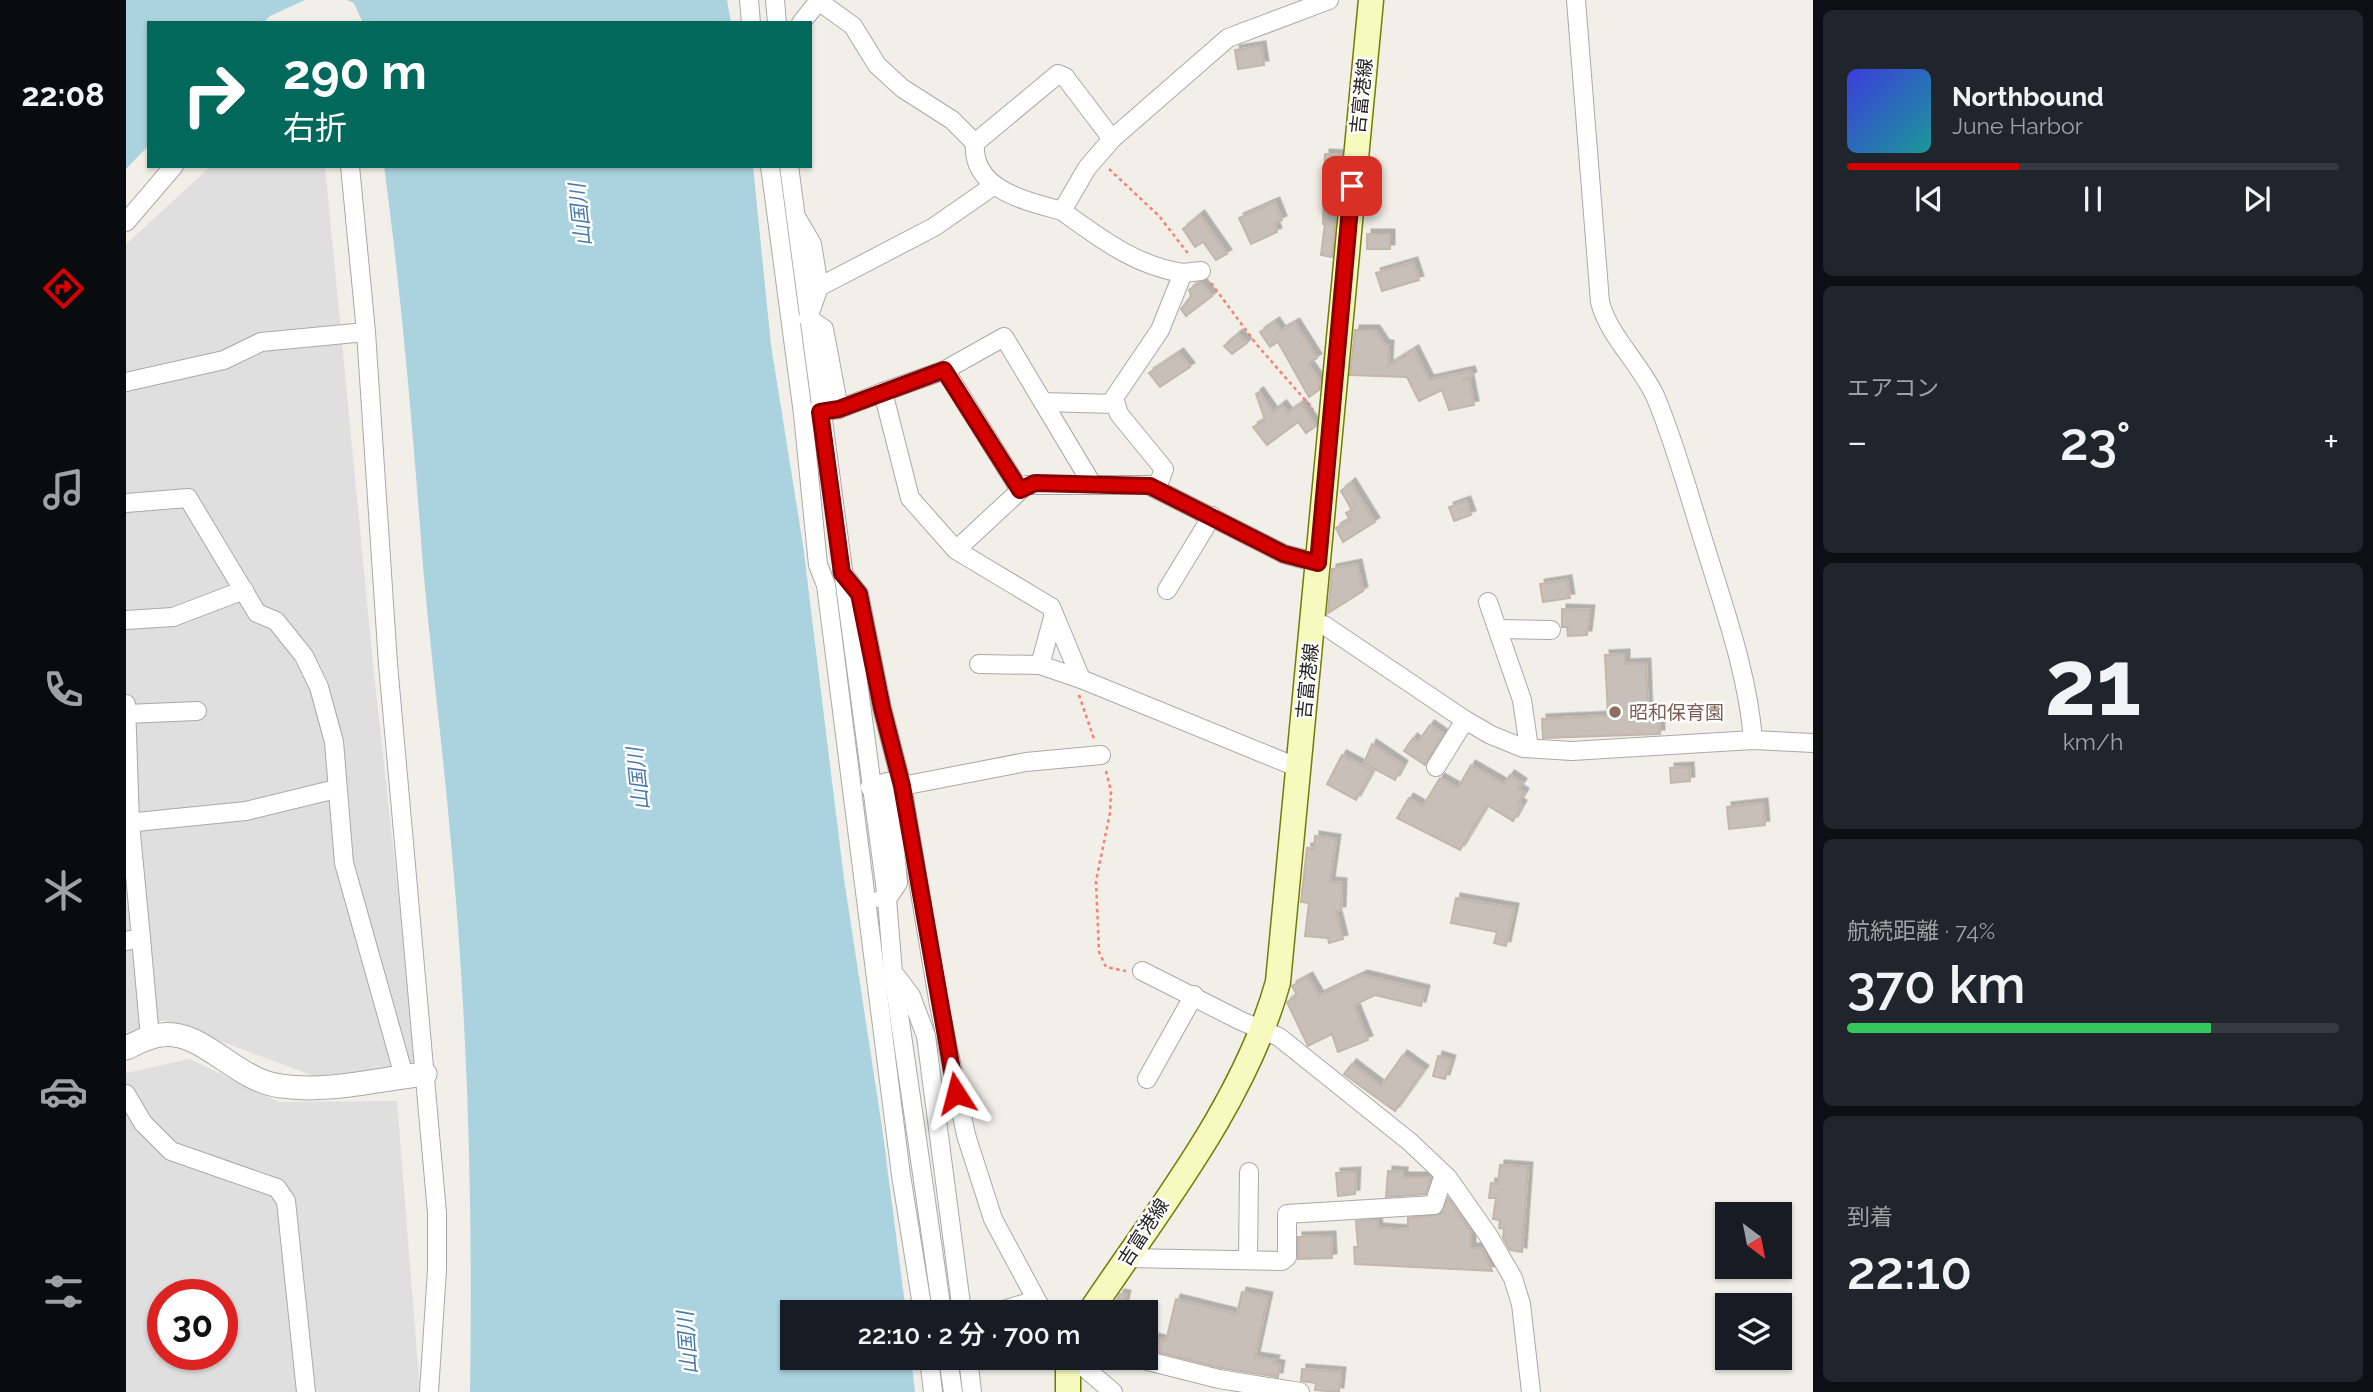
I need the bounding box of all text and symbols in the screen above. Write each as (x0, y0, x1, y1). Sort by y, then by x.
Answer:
text: 290 m (283, 43, 427, 100)
icon: right (168, 49, 259, 140)
street label: 吉富港線 (1346, 57, 1376, 135)
text: 22:08 (22, 76, 104, 113)
text: Northbound (1952, 82, 2104, 112)
text: 右折 (283, 109, 347, 146)
text: June Harbor (1952, 112, 2083, 139)
pin (1322, 156, 1382, 216)
icon: arrive (1333, 167, 1371, 205)
water label: 山国川 (564, 180, 596, 248)
icon: previous (1910, 180, 1948, 218)
icon: pause (2074, 180, 2112, 218)
icon: next (2238, 180, 2276, 218)
icon: directions (39, 264, 88, 313)
text: エアコン (1847, 374, 1939, 401)
text: 23° (2060, 411, 2131, 472)
text: − (1847, 419, 1867, 464)
text: + (2323, 419, 2339, 464)
icon: music (39, 465, 88, 514)
text: 21 (2045, 629, 2141, 736)
street label: 吉富港線 (1292, 642, 1322, 720)
icon: phone (39, 665, 88, 714)
place label: 昭和保育園 (1629, 701, 1724, 723)
marker: 昭和保育園 (1607, 704, 1623, 720)
text: km/h (2063, 728, 2123, 755)
water label: 山国川 (622, 744, 654, 812)
icon: climate (39, 866, 88, 915)
text: 航続距離 · 74% (1847, 917, 1995, 944)
text: 370 km (1847, 954, 2026, 1015)
position arrow (919, 1056, 993, 1130)
icon: car (39, 1067, 88, 1116)
street label: 吉富港線 (1113, 1194, 1173, 1270)
north arrow (1715, 1202, 1792, 1279)
map controls (1715, 1202, 1792, 1370)
text: 到着 (1847, 1203, 1893, 1230)
text: 22:10 (1847, 1240, 1972, 1301)
icon: filters (39, 1267, 88, 1316)
speed limit sign: 30 (147, 1279, 238, 1370)
button: layers (1715, 1293, 1792, 1370)
water label: 山国川 (672, 1309, 702, 1375)
text: 22:10 · 2 分 · 700 m (858, 1320, 1080, 1350)

